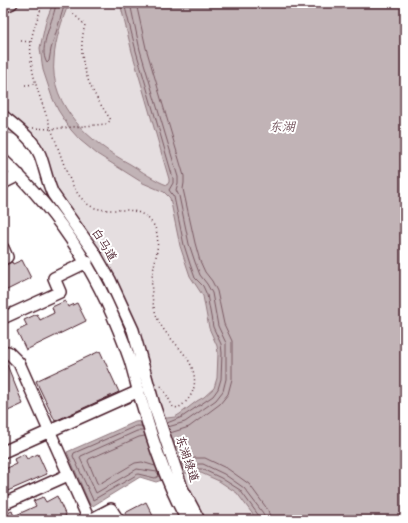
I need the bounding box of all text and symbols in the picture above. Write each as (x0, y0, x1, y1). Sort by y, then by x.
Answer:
water label: 东湖 (269, 118, 297, 136)
street label: 白马道 (87, 225, 121, 265)
street label: 东湖绿道 (171, 434, 203, 484)

